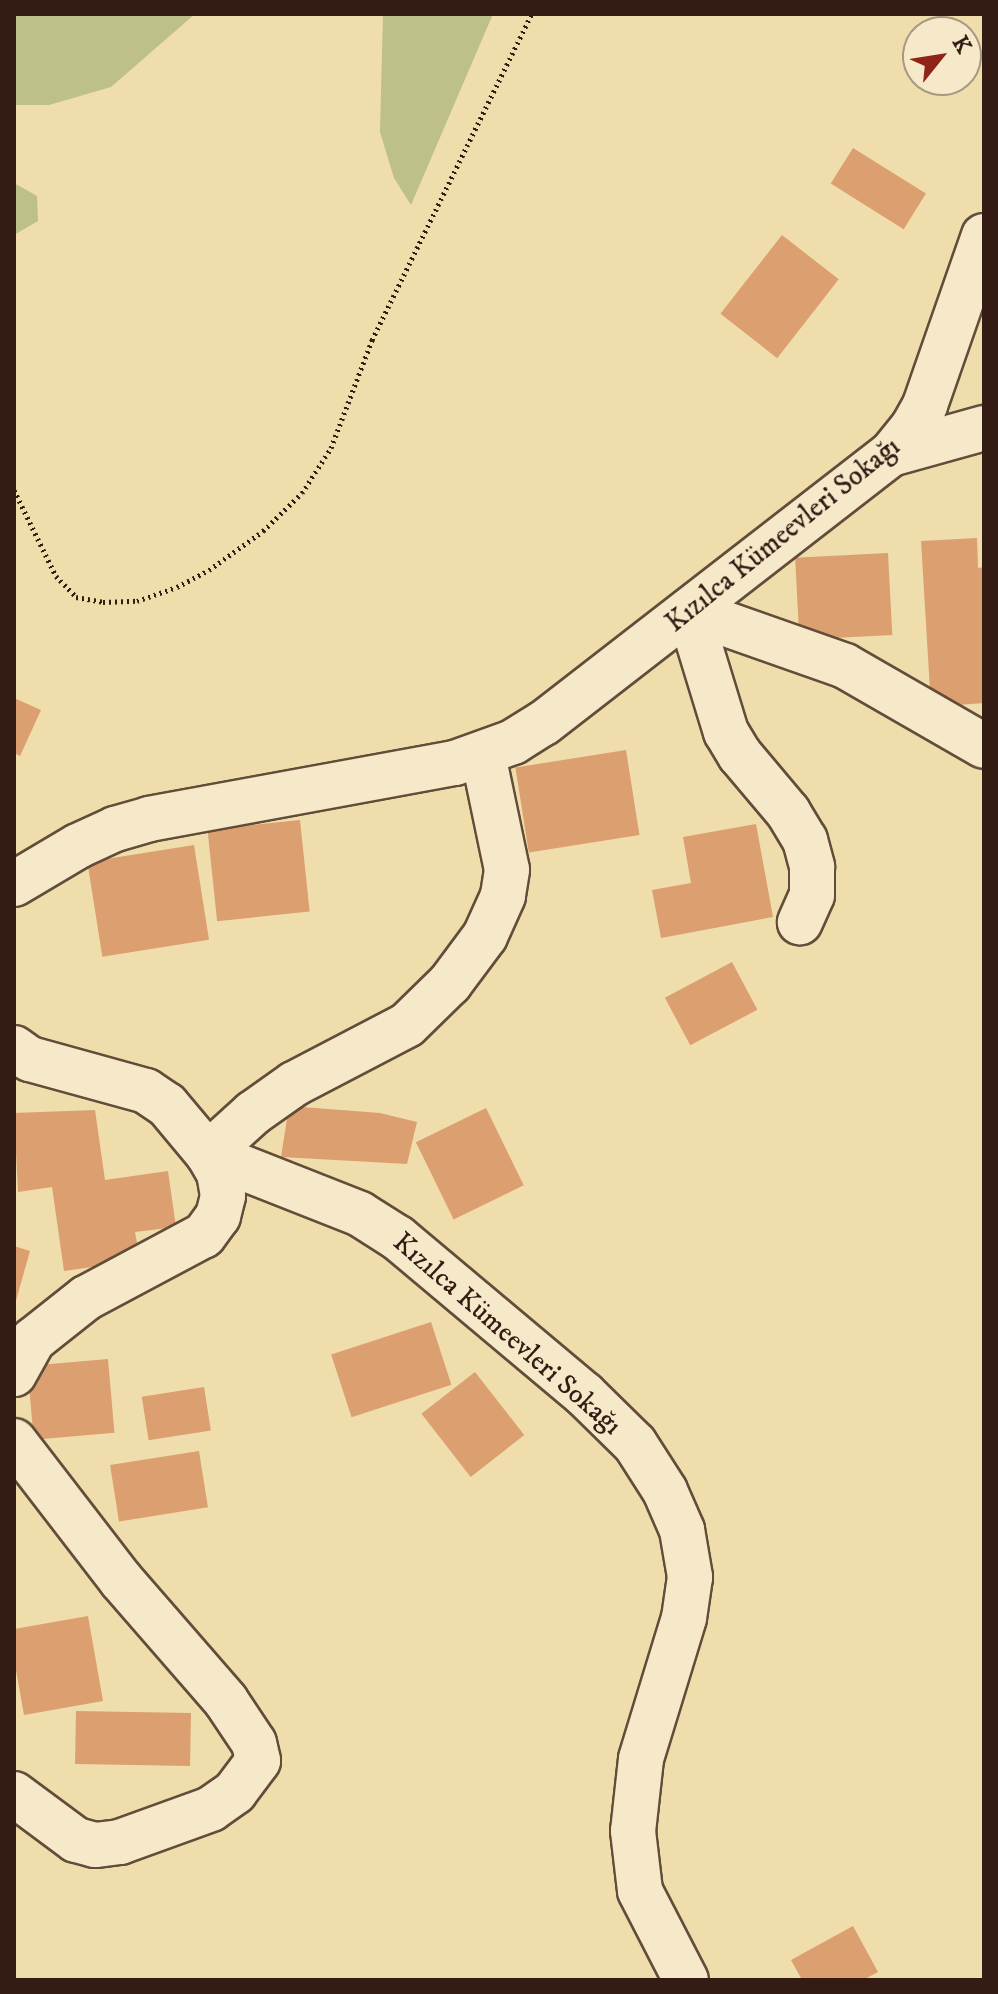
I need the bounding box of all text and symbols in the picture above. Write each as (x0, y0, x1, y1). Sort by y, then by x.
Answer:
north arrow (902, 16, 982, 96)
text: K (946, 31, 977, 58)
street label: Kızılca Kümeevleri Sokağı (659, 430, 907, 640)
street label: Kızılca Kümeevleri Sokağı (386, 1226, 628, 1442)

